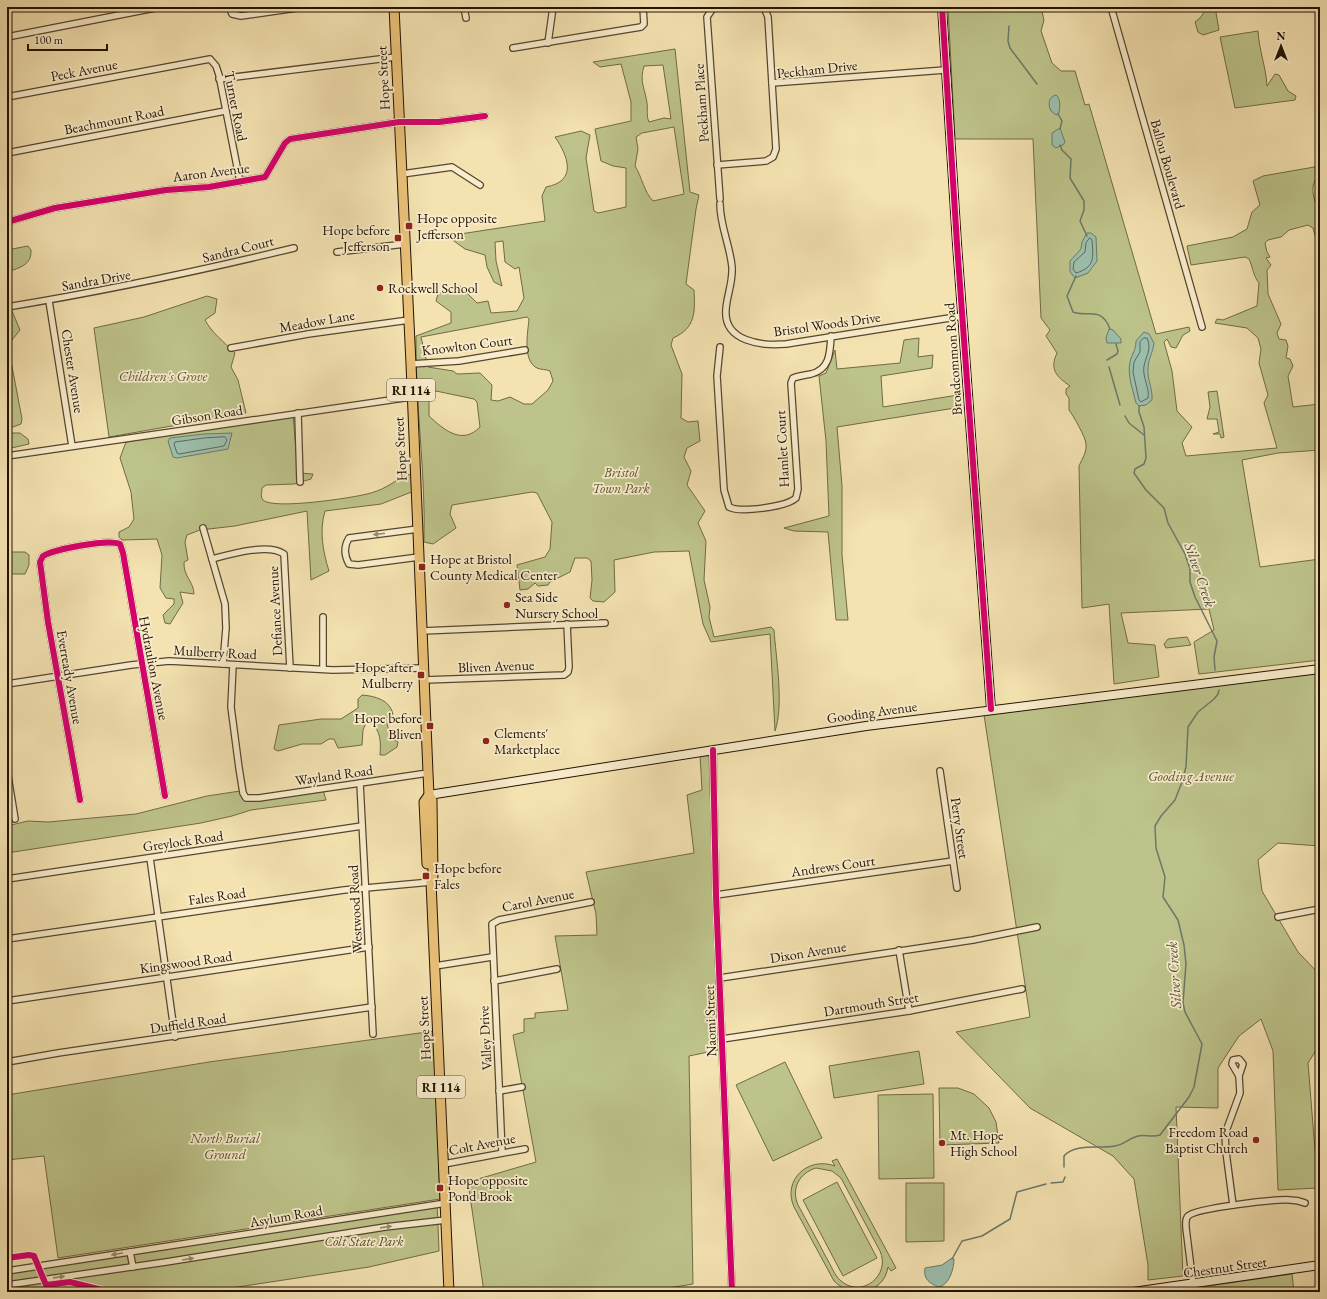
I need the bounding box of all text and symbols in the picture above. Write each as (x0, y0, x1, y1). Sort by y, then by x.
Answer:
scale bar (28, 26, 107, 52)
north arrow (1261, 26, 1301, 66)
text: N (1277, 29, 1286, 43)
text: 100 m (34, 32, 64, 48)
street label: Hope Street (372, 45, 394, 111)
street label: Peck Avenue (49, 55, 119, 85)
street label: Peckham Drive (776, 56, 859, 82)
street label: Peckham Place (689, 63, 713, 143)
street label: Turner Road (220, 69, 252, 143)
street label: Beachmount Road (63, 101, 166, 138)
street label: Ballou Boulevard (1147, 117, 1190, 212)
street label: Aaron Avenue (171, 158, 251, 186)
place label: Hope opposite Jefferson (416, 209, 498, 243)
place label: Hope before Jefferson (322, 221, 391, 255)
marker: Hope opposite Jefferson (404, 221, 414, 231)
street label: Sandra Court (200, 231, 276, 267)
marker: Hope before Jefferson (393, 233, 403, 243)
street label: Sandra Drive (60, 265, 132, 295)
place label: Rockwell School (388, 279, 478, 297)
marker: Rockwell School (375, 283, 385, 293)
street label: Broadcommon Road (940, 301, 966, 416)
street label: Meadow Lane (278, 305, 357, 336)
street label: Bristol Woods Drive (772, 308, 882, 340)
street label: Chester Avenue (57, 328, 89, 415)
street label: Knowlton Court (421, 330, 514, 360)
park label: Children's Grove (119, 367, 207, 385)
road number: RI 114 (387, 379, 435, 401)
street label: Gibson Road (170, 400, 245, 430)
street label: Hamlet Court (771, 409, 793, 488)
street label: Hope Street (389, 416, 411, 482)
park label: Bristol Town Park (592, 463, 650, 497)
one-way arrow (373, 531, 385, 537)
water label: Silver Creek (1180, 539, 1220, 610)
place label: Hope at Bristol County Medical Center (430, 550, 558, 584)
marker: Hope at Bristol County Medical Center (417, 562, 427, 572)
street label: Defiance Avenue (264, 565, 286, 656)
place label: Sea Side Nursery School (515, 588, 599, 622)
marker: Sea Side Nursery School (502, 600, 512, 610)
street label: Hydraulion Avenue (135, 614, 173, 722)
street label: Everready Avenue (53, 629, 87, 726)
street label: Mulberry Road (173, 641, 258, 663)
street label: Bliven Avenue (457, 656, 535, 676)
place label: Hope after Mulberry (355, 658, 414, 692)
marker: Hope after Mulberry (416, 670, 426, 680)
street label: Gooding Avenue (826, 697, 919, 727)
place label: Hope before Bliven (354, 709, 423, 743)
marker: Hope before Bliven (425, 721, 435, 731)
place label: Clements' Marketplace (494, 724, 560, 758)
marker: Clements' Marketplace (481, 736, 491, 746)
street label: Wayland Road (294, 760, 375, 789)
park label: Gooding Avenue (1148, 767, 1234, 785)
street label: Perry Street (947, 796, 973, 860)
street label: Greylock Road (142, 826, 225, 856)
street label: Andrews Court (789, 851, 877, 881)
place label: Hope before Fales (434, 859, 502, 893)
street label: Westwood Road (344, 864, 366, 953)
marker: Hope before Fales (421, 871, 431, 881)
street label: Fales Road (187, 883, 248, 909)
street label: Carol Avenue (500, 884, 576, 916)
street label: Dixon Avenue (769, 937, 848, 967)
water label: Silver Creek (1162, 941, 1185, 1010)
street label: Kingswood Road (139, 946, 234, 977)
street label: Naomi Street (700, 984, 720, 1057)
street label: Dartmouth Street (822, 988, 920, 1020)
street label: Hope Street (413, 995, 435, 1061)
street label: Valley Drive (474, 1005, 496, 1071)
street label: Duffield Road (149, 1009, 228, 1037)
road number: RI 114 (417, 1076, 465, 1098)
place label: Freedom Road Baptist Church (1165, 1123, 1249, 1157)
place label: Mt. Hope High School (950, 1126, 1018, 1160)
park label: North Burial Ground (189, 1129, 261, 1163)
street label: Colt Avenue (447, 1129, 517, 1159)
marker: Freedom Road Baptist Church (1251, 1135, 1261, 1145)
marker: Mt. Hope High School (937, 1138, 947, 1148)
place label: Hope opposite Pond Brook (448, 1171, 529, 1205)
marker: Hope opposite Pond Brook (435, 1183, 445, 1193)
street label: Asylum Road (247, 1201, 325, 1231)
one-way arrow (379, 1224, 392, 1230)
park label: Colt State Park (324, 1232, 404, 1250)
one-way arrow (111, 1251, 123, 1257)
street label: Chestnut Street (1182, 1252, 1269, 1282)
one-way arrow (182, 1255, 194, 1261)
one-way arrow (53, 1274, 65, 1280)

